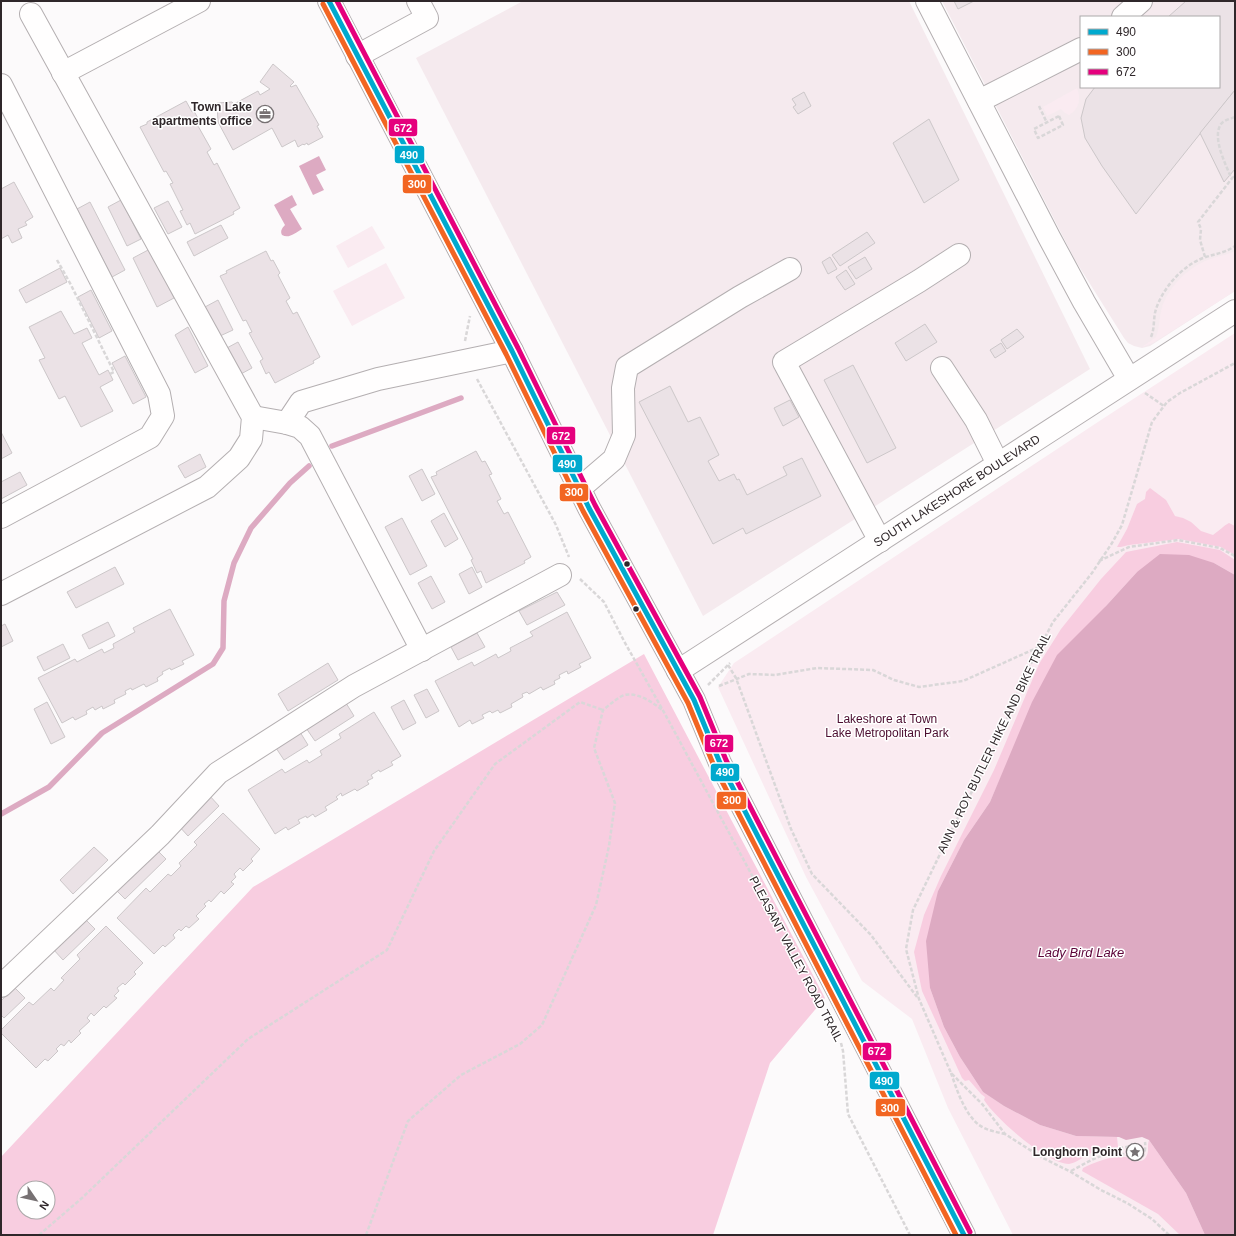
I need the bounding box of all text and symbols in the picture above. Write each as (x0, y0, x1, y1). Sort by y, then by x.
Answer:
legend (1080, 16, 1220, 88)
text: 490 (1116, 25, 1136, 39)
text: 300 (1116, 45, 1136, 59)
text: 672 (1116, 65, 1136, 79)
place label: Town Lake apartments office (152, 100, 252, 128)
office icon: Town Lake apartments office (255, 104, 275, 124)
line badge: 672 (388, 118, 418, 137)
text: 672 (394, 122, 412, 134)
line badge: 490 (394, 145, 425, 164)
text: 490 (400, 149, 418, 161)
line badge: 300 (402, 174, 432, 194)
text: 300 (408, 178, 426, 190)
line badge: 672 (546, 426, 576, 445)
text: 672 (552, 430, 570, 442)
street label: SOUTH LAKESHORE BOULEVARD (871, 432, 1043, 550)
line badge: 490 (552, 454, 583, 473)
text: 490 (558, 458, 576, 470)
line badge: 300 (559, 483, 589, 502)
text: 300 (565, 486, 583, 498)
unlabelled marker (622, 559, 632, 569)
unlabelled marker (631, 604, 641, 614)
street label: ANN & ROY BUTLER HIKE AND BIKE TRAIL (934, 630, 1054, 856)
park label: Lakeshore at Town Lake Metropolitan Park (825, 712, 950, 740)
line badge: 672 (704, 734, 734, 753)
text: 672 (710, 737, 728, 749)
line badge: 490 (710, 763, 740, 782)
text: 490 (716, 766, 734, 778)
line badge: 300 (716, 791, 747, 810)
text: 300 (723, 794, 741, 806)
street label: PLEASANT VALLEY ROAD TRAIL (746, 874, 846, 1044)
water label: Lady Bird Lake (1038, 945, 1124, 960)
line badge: 672 (862, 1042, 892, 1061)
text: 672 (868, 1045, 886, 1057)
line badge: 490 (869, 1071, 900, 1090)
text: 490 (875, 1075, 893, 1087)
line badge: 300 (875, 1098, 906, 1117)
text: 300 (881, 1102, 899, 1114)
place icon: Longhorn Point (1125, 1142, 1145, 1162)
place label: Longhorn Point (1033, 1145, 1122, 1159)
north arrow (16, 1180, 56, 1220)
text: N (37, 1199, 51, 1212)

